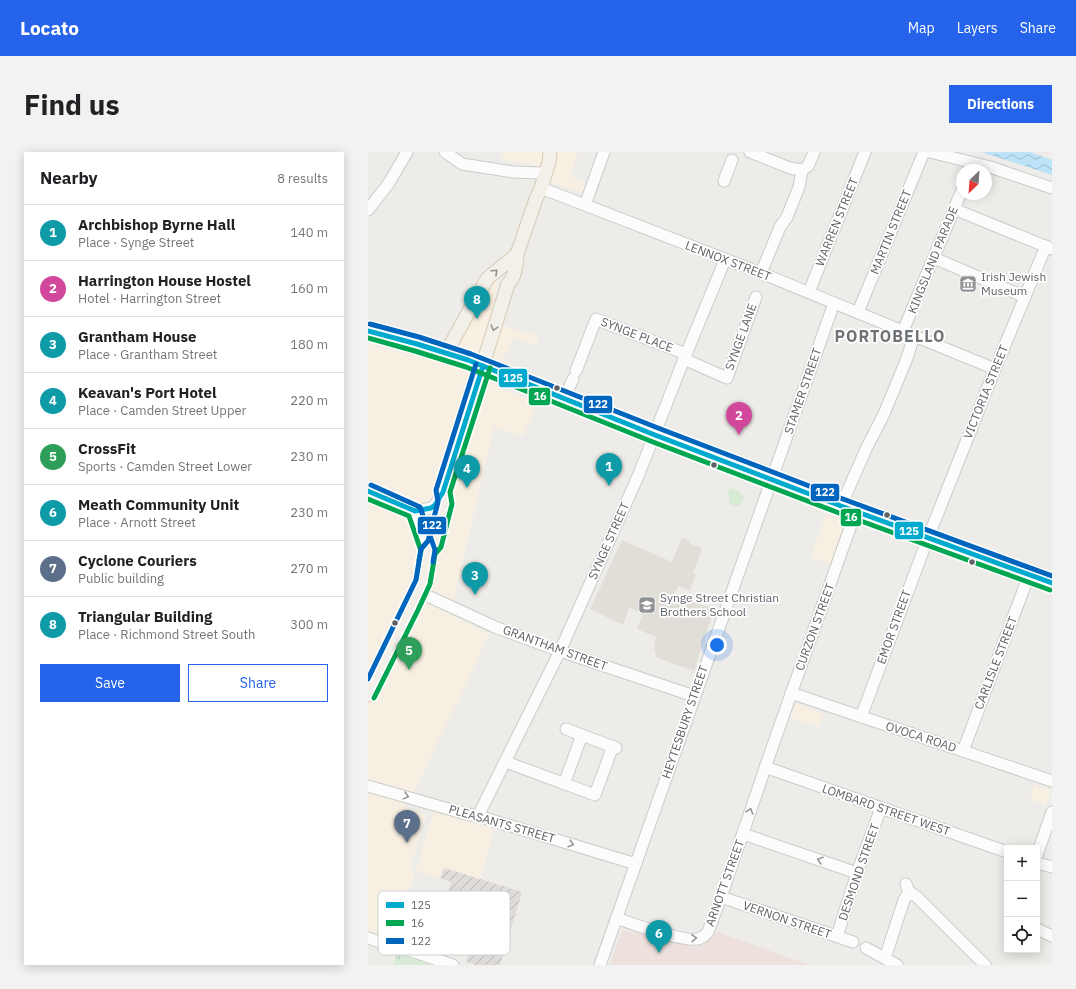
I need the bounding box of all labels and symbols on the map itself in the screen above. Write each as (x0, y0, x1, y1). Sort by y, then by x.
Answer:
north arrow (956, 164, 992, 200)
street label: WARREN STREET (812, 175, 861, 268)
street label: MARTIN STREET (867, 187, 914, 276)
street label: KINGSLAND PARADE (904, 204, 961, 316)
street label: LENNOX STREET (683, 237, 773, 284)
place label: Irish Jewish Museum (981, 269, 1046, 298)
one-way arrow (490, 270, 498, 277)
museum icon: Irish Jewish Museum (958, 274, 978, 294)
pin: 8 (464, 286, 490, 319)
street label: SYNGE LANE (722, 301, 760, 372)
street label: SYNGE PLACE (599, 314, 675, 355)
one-way arrow (490, 325, 499, 332)
district label: PORTOBELLO (835, 326, 945, 346)
street label: VICTORIA STREET (960, 343, 1011, 441)
street label: STAMER STREET (781, 346, 824, 436)
line badge: 125 (498, 368, 528, 388)
text: 125 (503, 371, 523, 385)
unlabelled marker (552, 383, 562, 393)
line badge: 16 (528, 387, 551, 406)
text: 16 (533, 389, 547, 403)
line badge: 122 (583, 395, 613, 414)
text: 122 (588, 397, 608, 411)
pin: 2 (726, 402, 752, 435)
pin: 1 (596, 453, 622, 486)
pin: 4 (454, 455, 480, 488)
unlabelled marker (709, 460, 719, 470)
line badge: 122 (810, 483, 840, 502)
text: 122 (815, 485, 835, 499)
street label: SYNGE STREET (585, 500, 632, 582)
line badge: 16 (840, 508, 862, 527)
text: 16 (844, 510, 858, 524)
unlabelled marker (882, 510, 892, 520)
line badge: 122 (417, 516, 447, 535)
text: 122 (422, 518, 442, 532)
line badge: 125 (894, 521, 924, 540)
text: 125 (899, 524, 919, 538)
unlabelled marker (967, 557, 977, 567)
pin: 3 (462, 562, 488, 595)
street label: CURZON STREET (792, 581, 837, 673)
street label: EMOR STREET (873, 588, 914, 666)
place label: Synge Street Christian Brothers School (660, 590, 779, 619)
school or university icon: Synge Street Christian Brothers School (637, 595, 657, 615)
street label: CARLISLE STREET (971, 614, 1020, 712)
unlabelled marker (390, 618, 400, 628)
street label: GRANTHAM STREET (501, 622, 610, 673)
your location (707, 635, 727, 655)
pin: 5 (396, 637, 422, 670)
street label: HEYTESBURY STREET (658, 663, 711, 780)
street label: OVOCA ROAD (884, 718, 958, 755)
street label: LOMBARD STREET WEST (820, 781, 952, 839)
one-way arrow (402, 791, 409, 800)
street label: PLEASANTS STREET (447, 801, 557, 846)
one-way arrow (746, 808, 754, 815)
pin: 7 (394, 810, 420, 843)
street label: DESMOND STREET (835, 821, 882, 922)
street label: ARNOTT STREET (702, 837, 747, 928)
one-way arrow (567, 839, 574, 848)
one-way arrow (817, 857, 824, 865)
legend (378, 891, 510, 955)
street label: VERNON STREET (741, 897, 833, 942)
text: 125 (411, 898, 431, 912)
text: 16 (411, 916, 424, 930)
pin: 6 (646, 920, 672, 953)
text: 122 (411, 934, 431, 948)
one-way arrow (691, 934, 697, 942)

